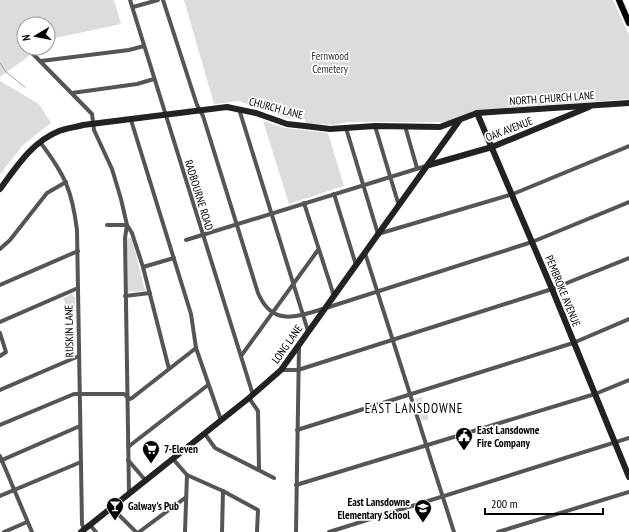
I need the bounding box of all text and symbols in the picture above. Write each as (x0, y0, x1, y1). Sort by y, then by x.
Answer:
north arrow (16, 16, 56, 56)
text: N (19, 34, 34, 42)
park label: Fernwood Cemetery (311, 49, 349, 76)
street label: NORTH CHURCH LANE (509, 88, 595, 108)
street label: CHURCH LANE (247, 94, 305, 122)
street label: OAK AVENUE (484, 114, 535, 144)
street label: RADBOURNE ROAD (182, 158, 216, 232)
street label: PEMBROKE AVENUE (542, 253, 584, 329)
street label: RUSKIN LANE (62, 304, 76, 357)
street label: LONG LANE (269, 322, 306, 366)
district label: EAST LANSDOWNE (365, 400, 463, 417)
place label: East Lansdowne Fire Company (477, 423, 540, 450)
public building icon: East Lansdowne Fire Company (454, 426, 474, 451)
supermarket icon: 7-Eleven (141, 439, 161, 464)
place label: 7-Eleven (164, 442, 198, 456)
scale bar (485, 490, 603, 516)
place label: East Lansdowne Elementary School (338, 495, 410, 522)
bar icon: Galway's Pub (105, 496, 125, 521)
text: 200 m (491, 496, 518, 511)
school or university icon: East Lansdowne Elementary School (413, 498, 433, 523)
place label: Galway's Pub (128, 499, 179, 513)

